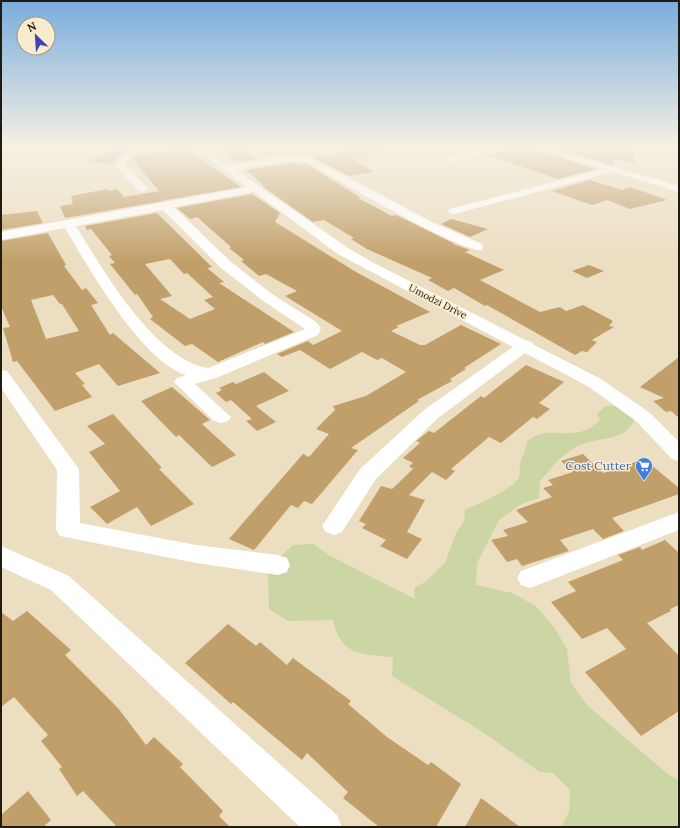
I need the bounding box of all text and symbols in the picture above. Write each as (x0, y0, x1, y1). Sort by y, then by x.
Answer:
north arrow (16, 16, 56, 56)
text: N (25, 19, 39, 35)
street label: Umodzi Drive (406, 281, 470, 322)
supermarket icon: Cost Cutter (634, 456, 654, 481)
place label: Cost Cutter (566, 458, 632, 473)

